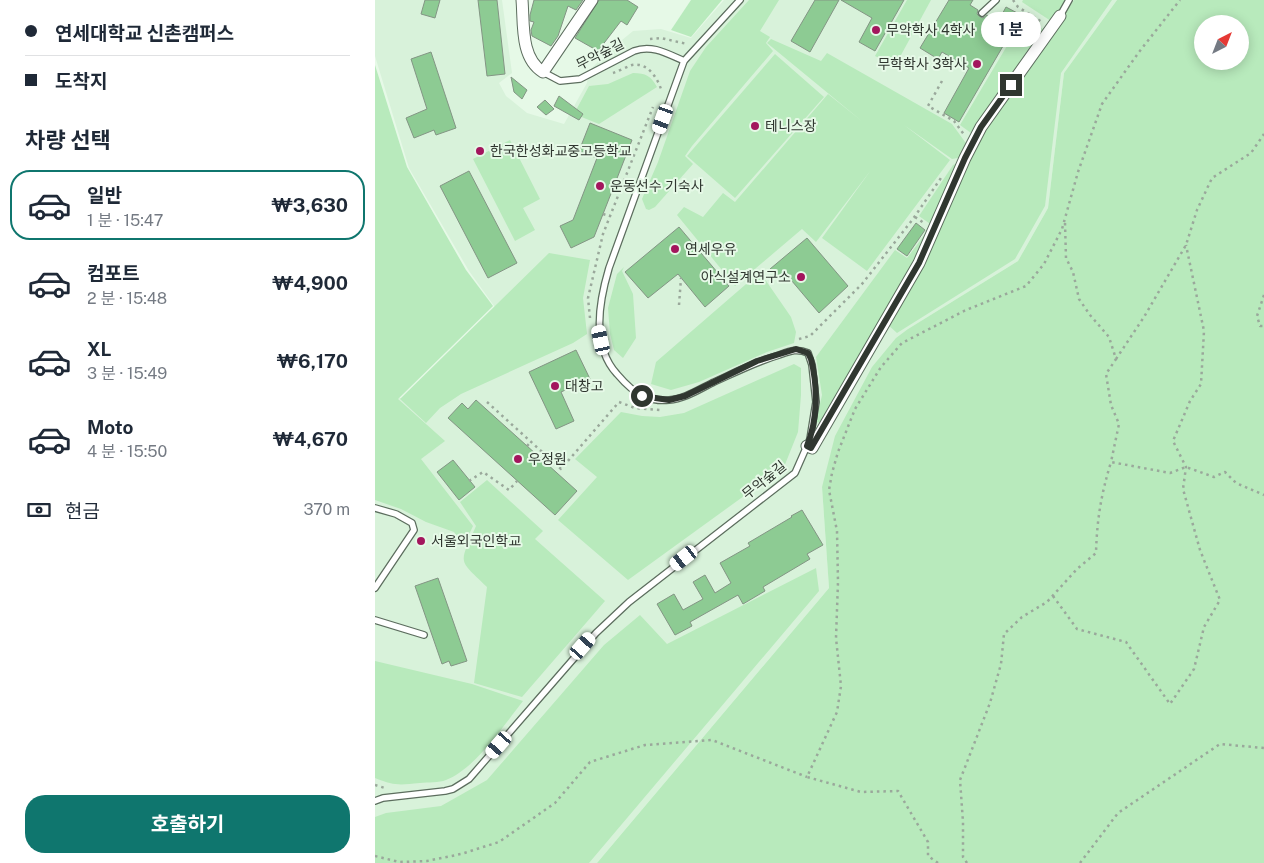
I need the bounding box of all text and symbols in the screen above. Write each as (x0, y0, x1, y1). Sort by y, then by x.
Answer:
callout: 1 분 (981, 12, 1041, 48)
north arrow (1194, 15, 1249, 70)
map controls (1194, 15, 1249, 70)
text: 1 분 (998, 20, 1024, 39)
text: 연세대학교 신촌캠퍼스 (55, 22, 234, 44)
place label: 무악학사 4학사 (886, 22, 976, 38)
marker: 무악학사 4학사 (870, 24, 882, 36)
street label: 무악숲길 (573, 35, 627, 73)
place label: 무학학사 3학사 (877, 56, 967, 72)
marker: 무학학사 3학사 (971, 58, 983, 70)
text: 도착지 (55, 70, 107, 92)
route end (1000, 74, 1022, 96)
car (650, 102, 675, 136)
place label: 테니스장 (765, 118, 817, 134)
marker: 테니스장 (749, 120, 761, 132)
text: 차량 선택 (25, 127, 111, 153)
place label: 한국한성화교중고등학교 (490, 143, 632, 159)
marker: 한국한성화교중고등학교 (474, 145, 486, 157)
place label: 운동선수 기숙사 (610, 178, 704, 194)
marker: 운동선수 기숙사 (594, 180, 606, 192)
icon: car (27, 183, 72, 228)
text: 일반 (87, 184, 122, 206)
text: ₩3,630 (272, 194, 348, 216)
text: 1 분 · 15:47 (87, 211, 163, 230)
place label: 연세우유 (685, 241, 737, 257)
marker: 연세우유 (669, 243, 681, 255)
icon: car (27, 261, 72, 306)
text: 컴포트 (87, 262, 139, 284)
place label: 아식설계연구소 (701, 269, 791, 285)
marker: 아식설계연구소 (795, 271, 807, 283)
text: ₩4,900 (272, 272, 348, 294)
text: 2 분 · 15:48 (87, 289, 167, 308)
car (590, 324, 611, 356)
text: XL (87, 338, 112, 360)
icon: car (27, 339, 72, 384)
text: ₩6,170 (277, 350, 348, 372)
text: 3 분 · 15:49 (87, 364, 167, 383)
place label: 대창고 (565, 378, 604, 394)
marker: 대창고 (549, 380, 561, 392)
route start (631, 385, 653, 407)
text: Moto (87, 416, 133, 438)
icon: car (27, 417, 72, 462)
text: ₩4,670 (273, 428, 348, 450)
text: 4 분 · 15:50 (87, 442, 167, 461)
place label: 우정원 (528, 451, 567, 467)
marker: 우정원 (512, 453, 524, 465)
street label: 무악숲길 (739, 458, 789, 502)
icon: cash (25, 496, 53, 524)
text: 현금 (65, 500, 100, 522)
text: 370 m (303, 500, 350, 519)
place label: 서울외국인학교 (431, 533, 521, 549)
marker: 서울외국인학교 (415, 535, 427, 547)
car (667, 543, 700, 573)
car (567, 630, 598, 662)
car (483, 729, 514, 761)
button: 호출하기 (25, 795, 350, 853)

